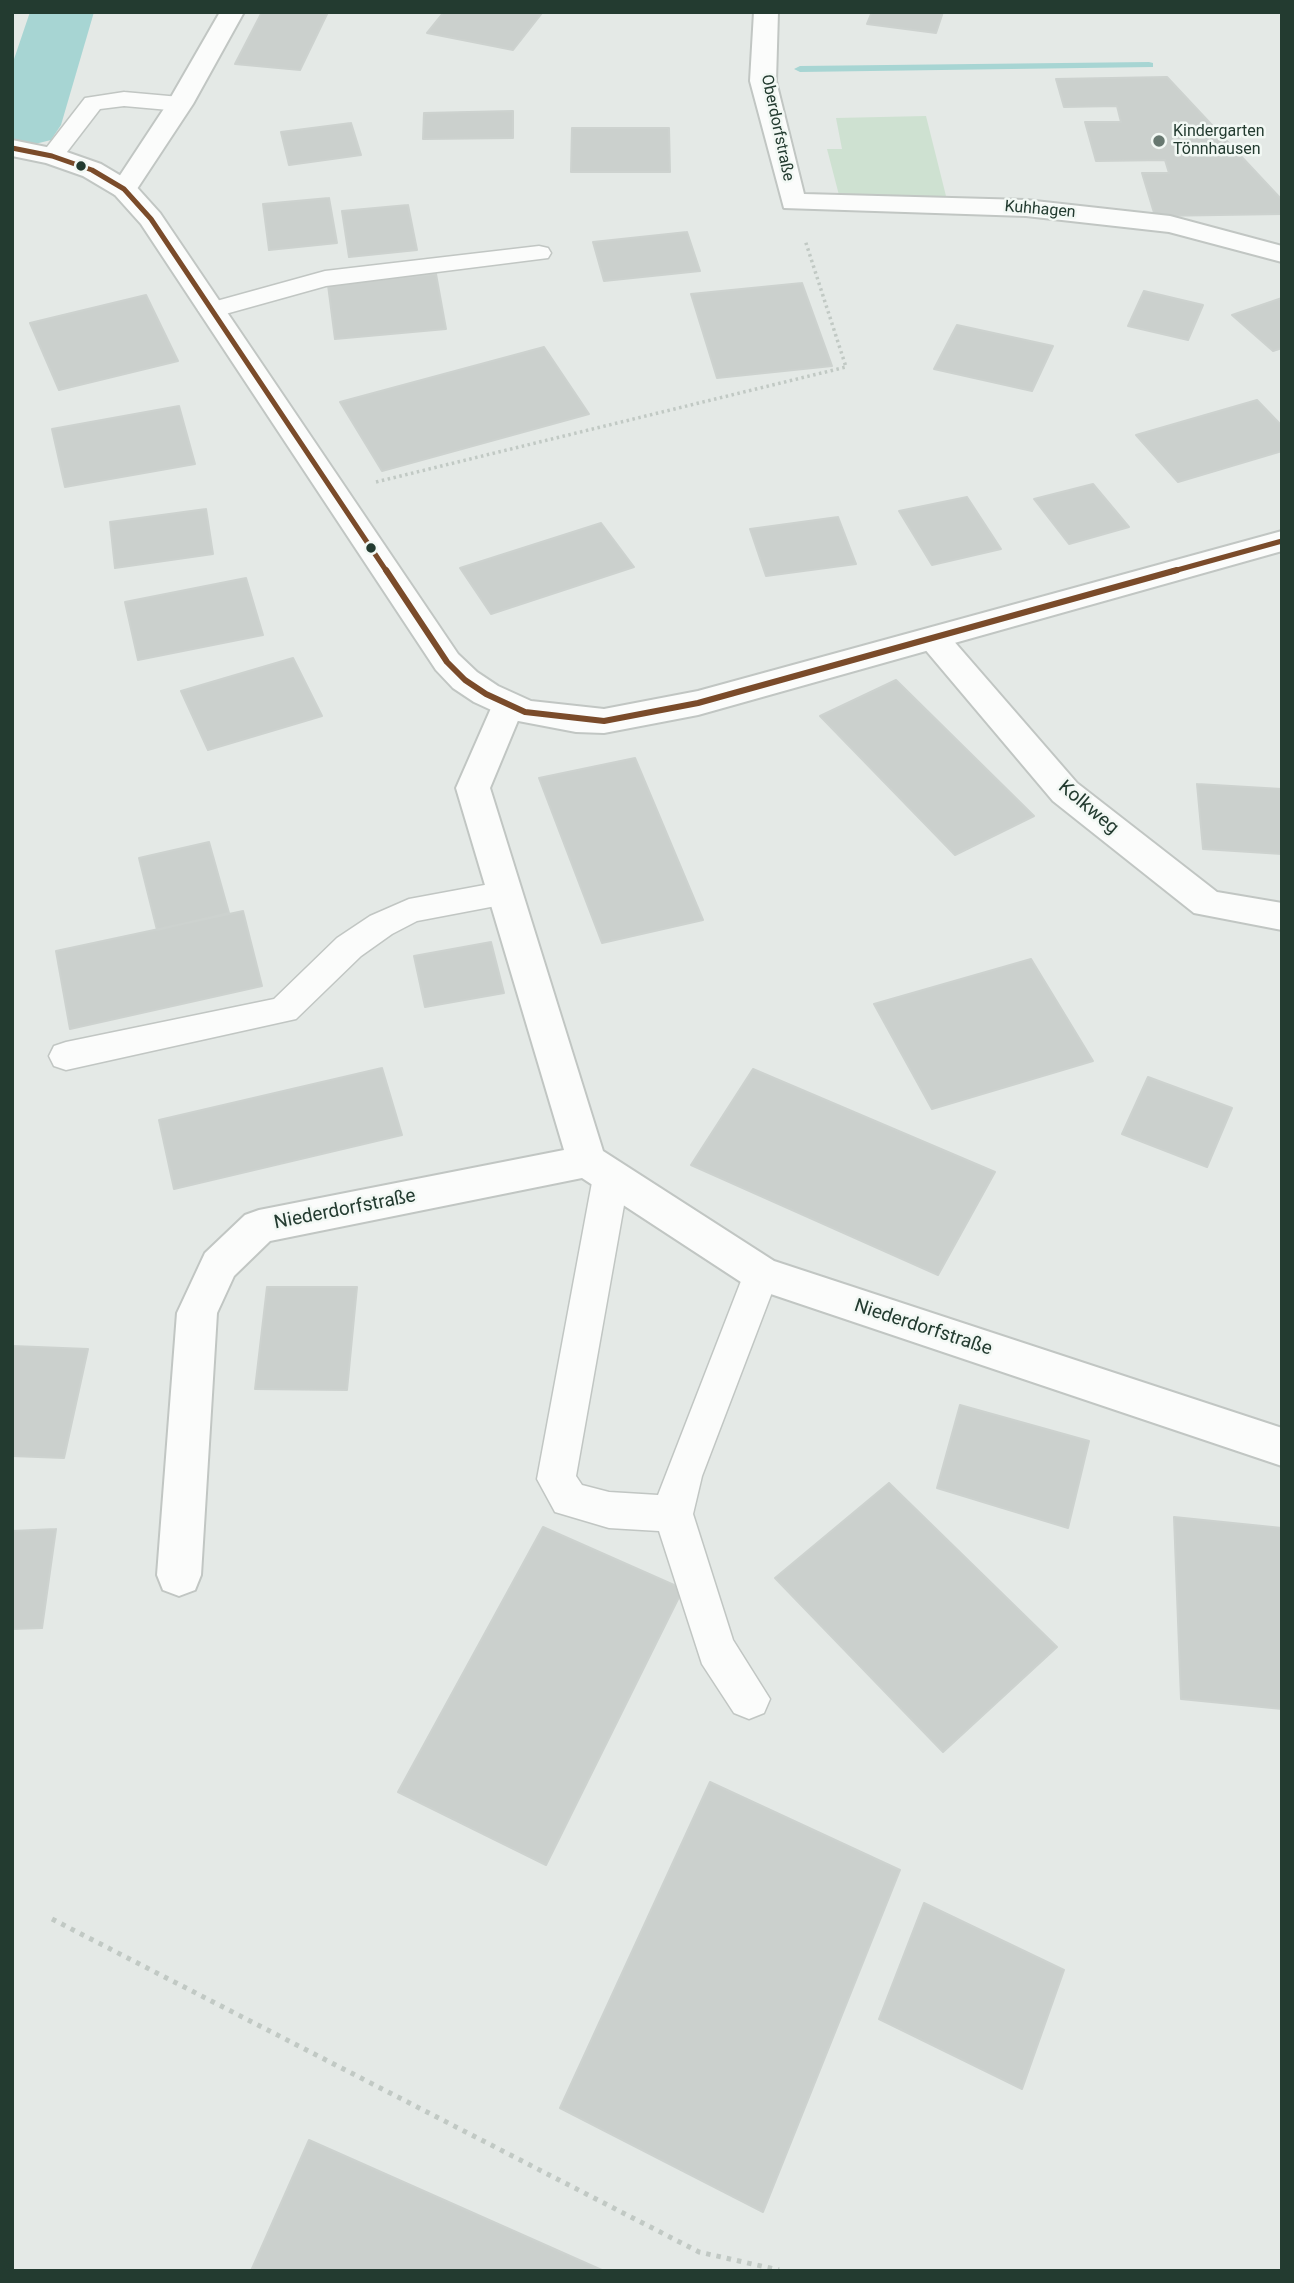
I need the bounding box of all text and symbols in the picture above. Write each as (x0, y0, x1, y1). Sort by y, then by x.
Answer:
street label: Oberdorfstraße (756, 73, 798, 183)
place label: Kindergarten Tönnhausen (1173, 122, 1265, 160)
marker: Kindergarten Tönnhausen (1151, 133, 1167, 149)
unlabelled marker (74, 159, 88, 173)
street label: Kuhhagen (1004, 197, 1076, 223)
unlabelled marker (364, 541, 378, 555)
street label: Kolkweg (1053, 776, 1123, 840)
street label: Niederdorfstraße (272, 1185, 418, 1235)
street label: Niederdorfstraße (851, 1295, 995, 1361)

